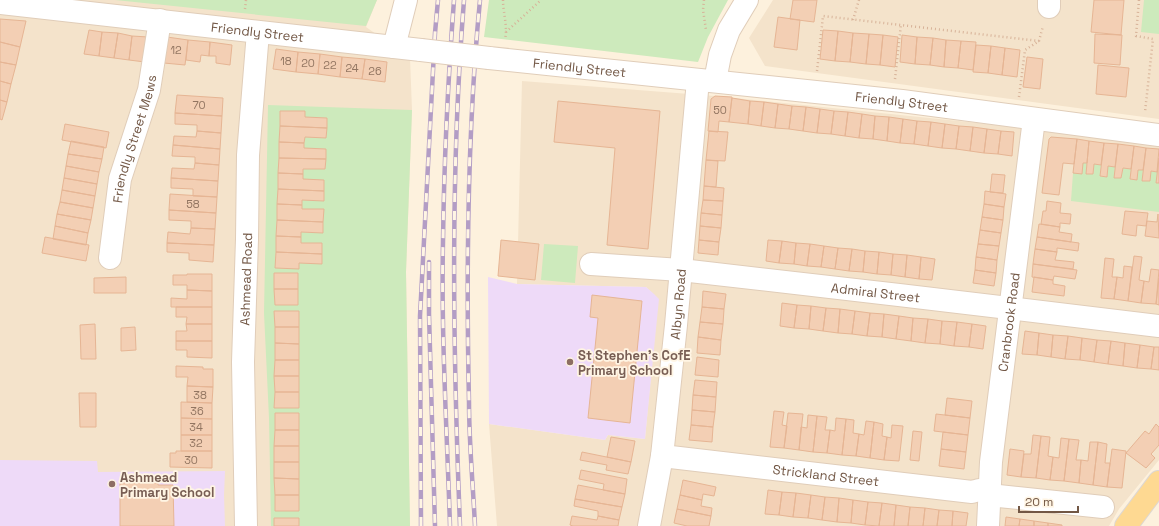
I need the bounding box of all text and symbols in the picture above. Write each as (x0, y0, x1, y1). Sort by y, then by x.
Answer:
street label: Friendly Street (210, 19, 305, 46)
house number: 12 (170, 43, 182, 57)
house number: 18 (280, 54, 292, 68)
street label: Friendly Street (532, 55, 627, 81)
house number: 20 (301, 56, 315, 70)
house number: 22 (323, 58, 337, 72)
house number: 24 (345, 61, 359, 75)
house number: 26 (368, 64, 382, 78)
street label: Friendly Street Mews (109, 74, 160, 204)
street label: Friendly Street (854, 88, 949, 116)
house number: 70 (192, 98, 206, 112)
house number: 50 (713, 103, 727, 117)
house number: 58 (186, 197, 200, 211)
street label: Ashmead Road (236, 233, 256, 326)
street label: Albyn Road (667, 268, 690, 340)
street label: Cranbrook Road (994, 272, 1024, 373)
street label: Admiral Street (830, 279, 921, 306)
place label: St Stephen's CofE Primary School (578, 347, 691, 379)
marker: St Stephen's CofE Primary School (565, 357, 575, 367)
house number: 38 (193, 388, 207, 402)
house number: 36 (190, 404, 204, 418)
house number: 34 (189, 420, 203, 434)
house number: 32 (189, 436, 203, 450)
house number: 30 (184, 453, 198, 467)
street label: Strickland Street (772, 461, 880, 490)
place label: Ashmead Primary School (120, 469, 214, 501)
marker: Ashmead Primary School (107, 479, 117, 489)
scale bar (1019, 488, 1078, 514)
text: 20 m (1025, 494, 1053, 510)

